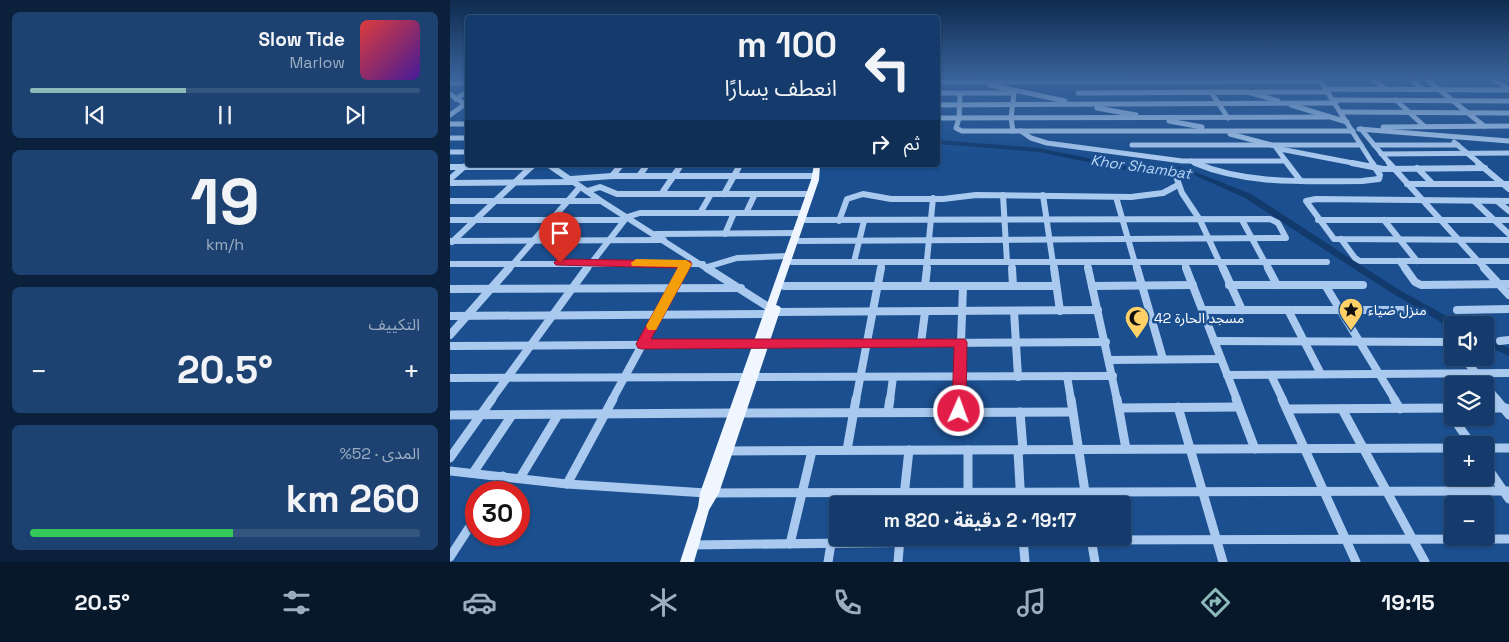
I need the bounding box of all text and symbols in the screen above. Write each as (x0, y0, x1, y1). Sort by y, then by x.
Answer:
text: 100 m (737, 23, 837, 67)
text: Slow Tide (259, 27, 345, 52)
icon: left (855, 35, 920, 100)
text: Marlow (289, 52, 345, 73)
text: انعطف يسارًا (725, 74, 837, 102)
icon: previous (81, 101, 109, 129)
icon: pause (211, 101, 239, 129)
icon: next (341, 101, 369, 129)
icon: right (866, 130, 894, 158)
text: ثم (904, 131, 920, 156)
water label: Khor Shambat (1089, 150, 1195, 183)
text: 19 (190, 160, 260, 243)
pin (539, 212, 581, 263)
icon: arrive (546, 219, 574, 247)
text: km/h (206, 234, 244, 255)
place icon: منزل ضياء (1338, 297, 1364, 331)
place label: منزل ضياء (1368, 301, 1427, 319)
mosque icon: مسجد الحارة 42 (1124, 305, 1150, 339)
place label: مسجد الحارة 42 (1154, 309, 1244, 327)
text: التكييف (368, 314, 420, 335)
map controls (1444, 316, 1494, 546)
button: sound (1444, 316, 1494, 366)
text: 20.5° (177, 346, 273, 394)
text: − (30, 353, 47, 389)
text: + (403, 353, 420, 389)
button: layers (1444, 376, 1494, 426)
position arrow (932, 384, 984, 436)
button: + (1444, 436, 1494, 486)
text: المدى · 52% (339, 443, 420, 464)
text: 260 km (286, 475, 420, 523)
speed limit sign: 30 (465, 481, 530, 546)
button: − (1444, 496, 1494, 546)
text: 19:17 · 2 دقيقة · 820 m (884, 508, 1076, 533)
icon: filters (279, 585, 314, 620)
icon: car (462, 585, 497, 620)
icon: climate (646, 585, 681, 620)
icon: phone (830, 585, 865, 620)
icon: music (1014, 585, 1049, 620)
icon: directions (1198, 585, 1233, 620)
text: 20.5° (74, 588, 130, 616)
text: 19:15 (1381, 588, 1435, 616)

